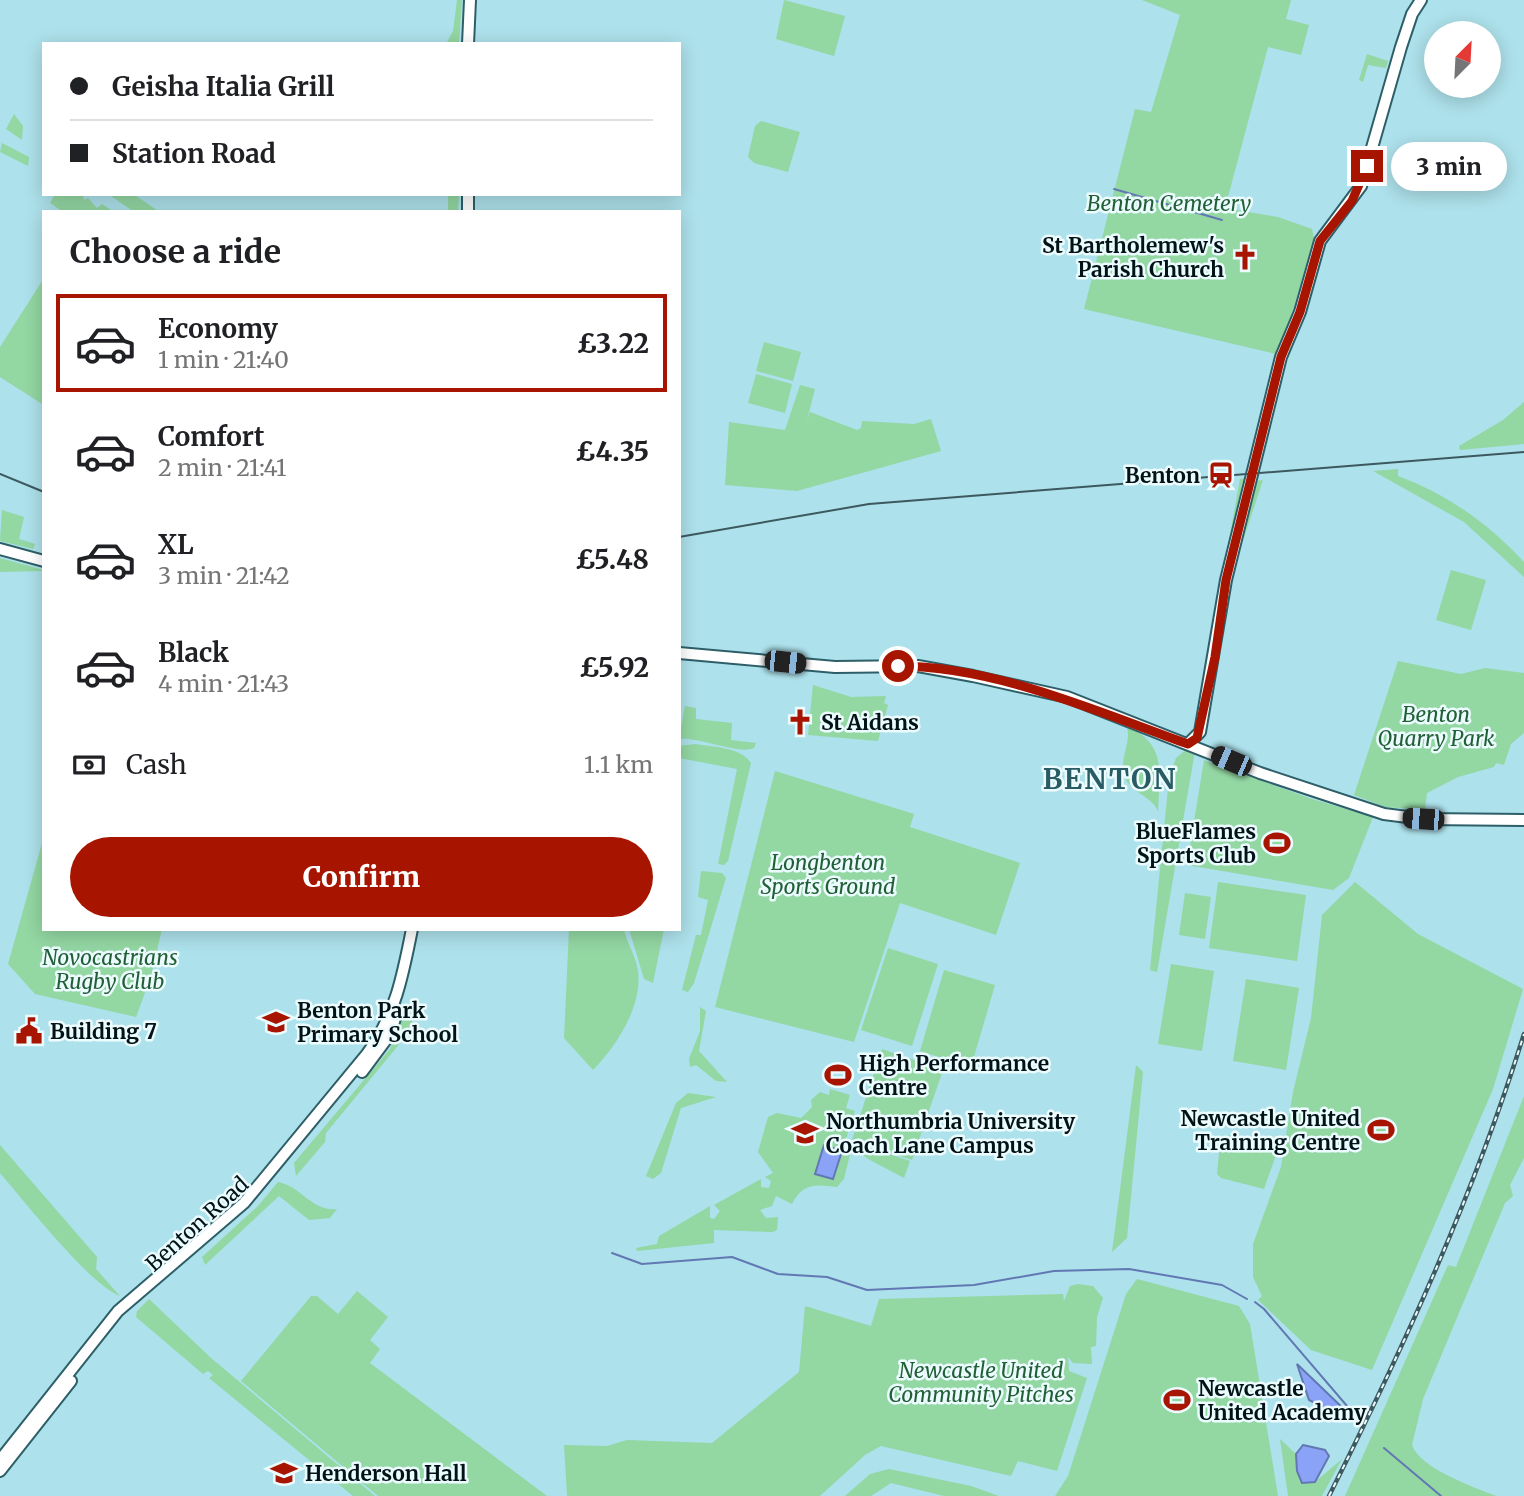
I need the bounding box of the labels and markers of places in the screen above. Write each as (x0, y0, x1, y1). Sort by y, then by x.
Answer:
place label: St Bartholemew's Parish Church (1042, 232, 1224, 283)
church icon: St Bartholemew's Parish Church (1230, 242, 1260, 272)
station icon: Benton (1206, 460, 1236, 490)
place label: Benton (1125, 462, 1200, 489)
church icon: St Aidans (785, 707, 815, 737)
place label: St Aidans (821, 709, 919, 736)
place label: BlueFlames Sports Club (1136, 818, 1256, 869)
sports icon: BlueFlames Sports Club (1262, 828, 1292, 858)
place label: Benton Park Primary School (297, 997, 458, 1048)
school or university icon: Benton Park Primary School (261, 1007, 291, 1037)
public building icon: Building 7 (14, 1016, 44, 1046)
place label: Building 7 (50, 1018, 157, 1045)
place label: High Performance Centre (859, 1050, 1049, 1101)
sports icon: High Performance Centre (823, 1060, 853, 1090)
place label: Newcastle United Training Centre (1181, 1105, 1360, 1156)
place label: Northumbria University Coach Lane Campus (826, 1108, 1076, 1159)
sports icon: Newcastle United Training Centre (1366, 1115, 1396, 1145)
school or university icon: Northumbria University Coach Lane Campus (790, 1118, 820, 1148)
place label: Newcastle United Academy (1198, 1375, 1367, 1426)
sports icon: Newcastle United Academy (1162, 1385, 1192, 1415)
school or university icon: Henderson Hall (269, 1458, 299, 1488)
place label: Henderson Hall (305, 1460, 467, 1487)

